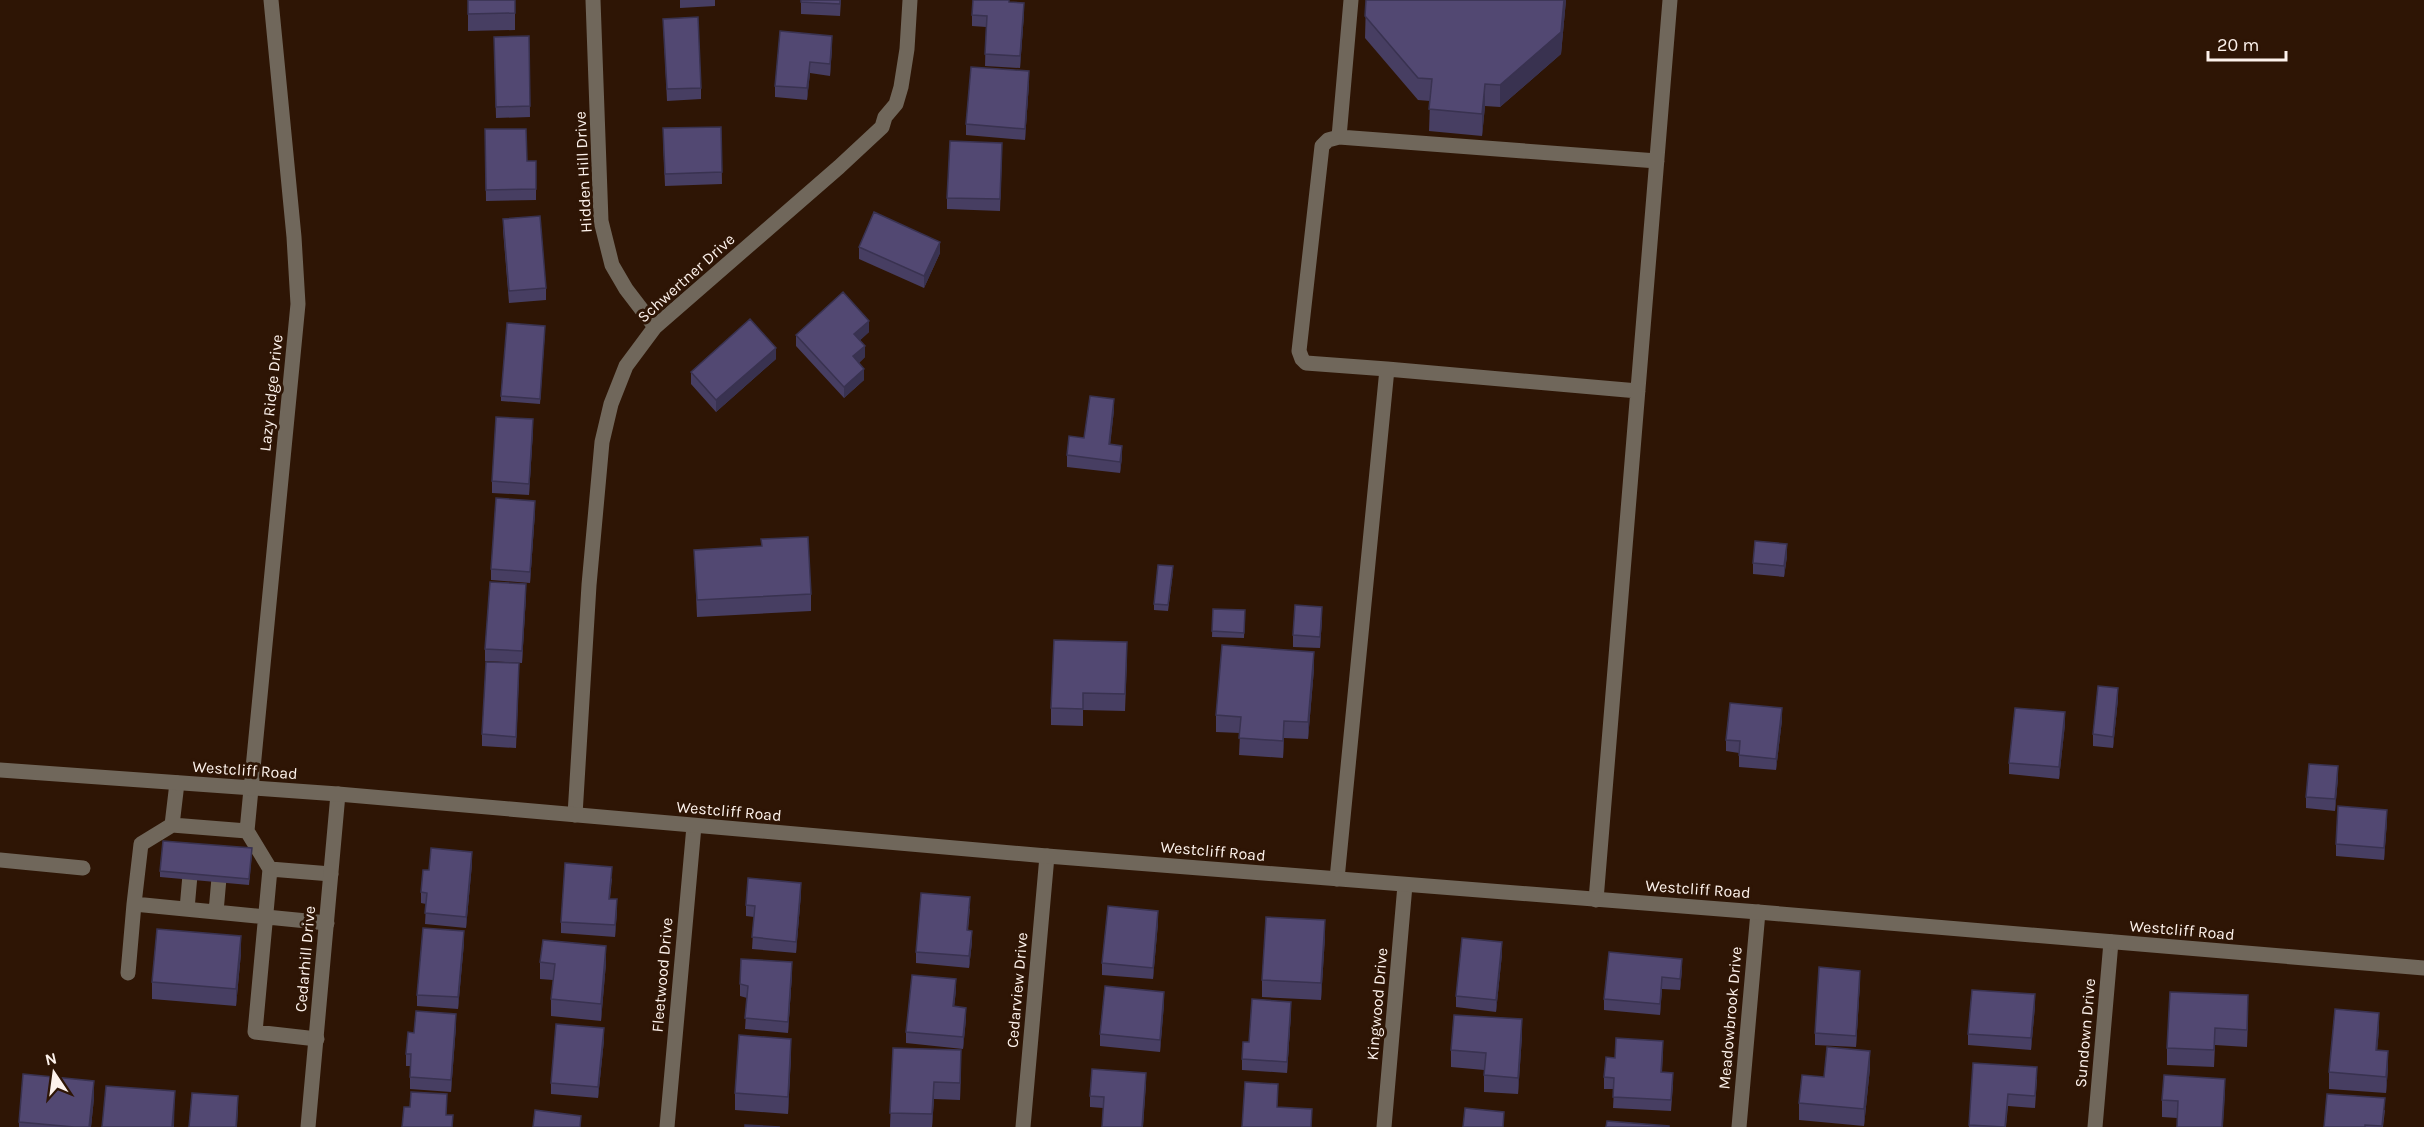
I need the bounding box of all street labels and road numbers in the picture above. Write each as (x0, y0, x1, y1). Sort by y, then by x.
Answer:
street label: Hidden Hill Drive (570, 111, 596, 233)
street label: Schwertner Drive (634, 229, 738, 327)
street label: Lazy Ridge Drive (255, 334, 287, 452)
street label: Westcliff Road (192, 757, 298, 783)
street label: Westcliff Road (676, 797, 782, 825)
street label: Westcliff Road (1160, 837, 1266, 865)
street label: Westcliff Road (1645, 876, 1751, 902)
street label: Cedarhill Drive (291, 905, 319, 1013)
street label: Westcliff Road (2129, 916, 2235, 944)
street label: Fleetwood Drive (648, 917, 676, 1033)
street label: Cedarview Drive (1002, 931, 1032, 1049)
street label: Meadowbrook Drive (1714, 946, 1746, 1090)
street label: Kingwood Drive (1363, 947, 1391, 1061)
street label: Sundown Drive (2071, 978, 2099, 1088)

